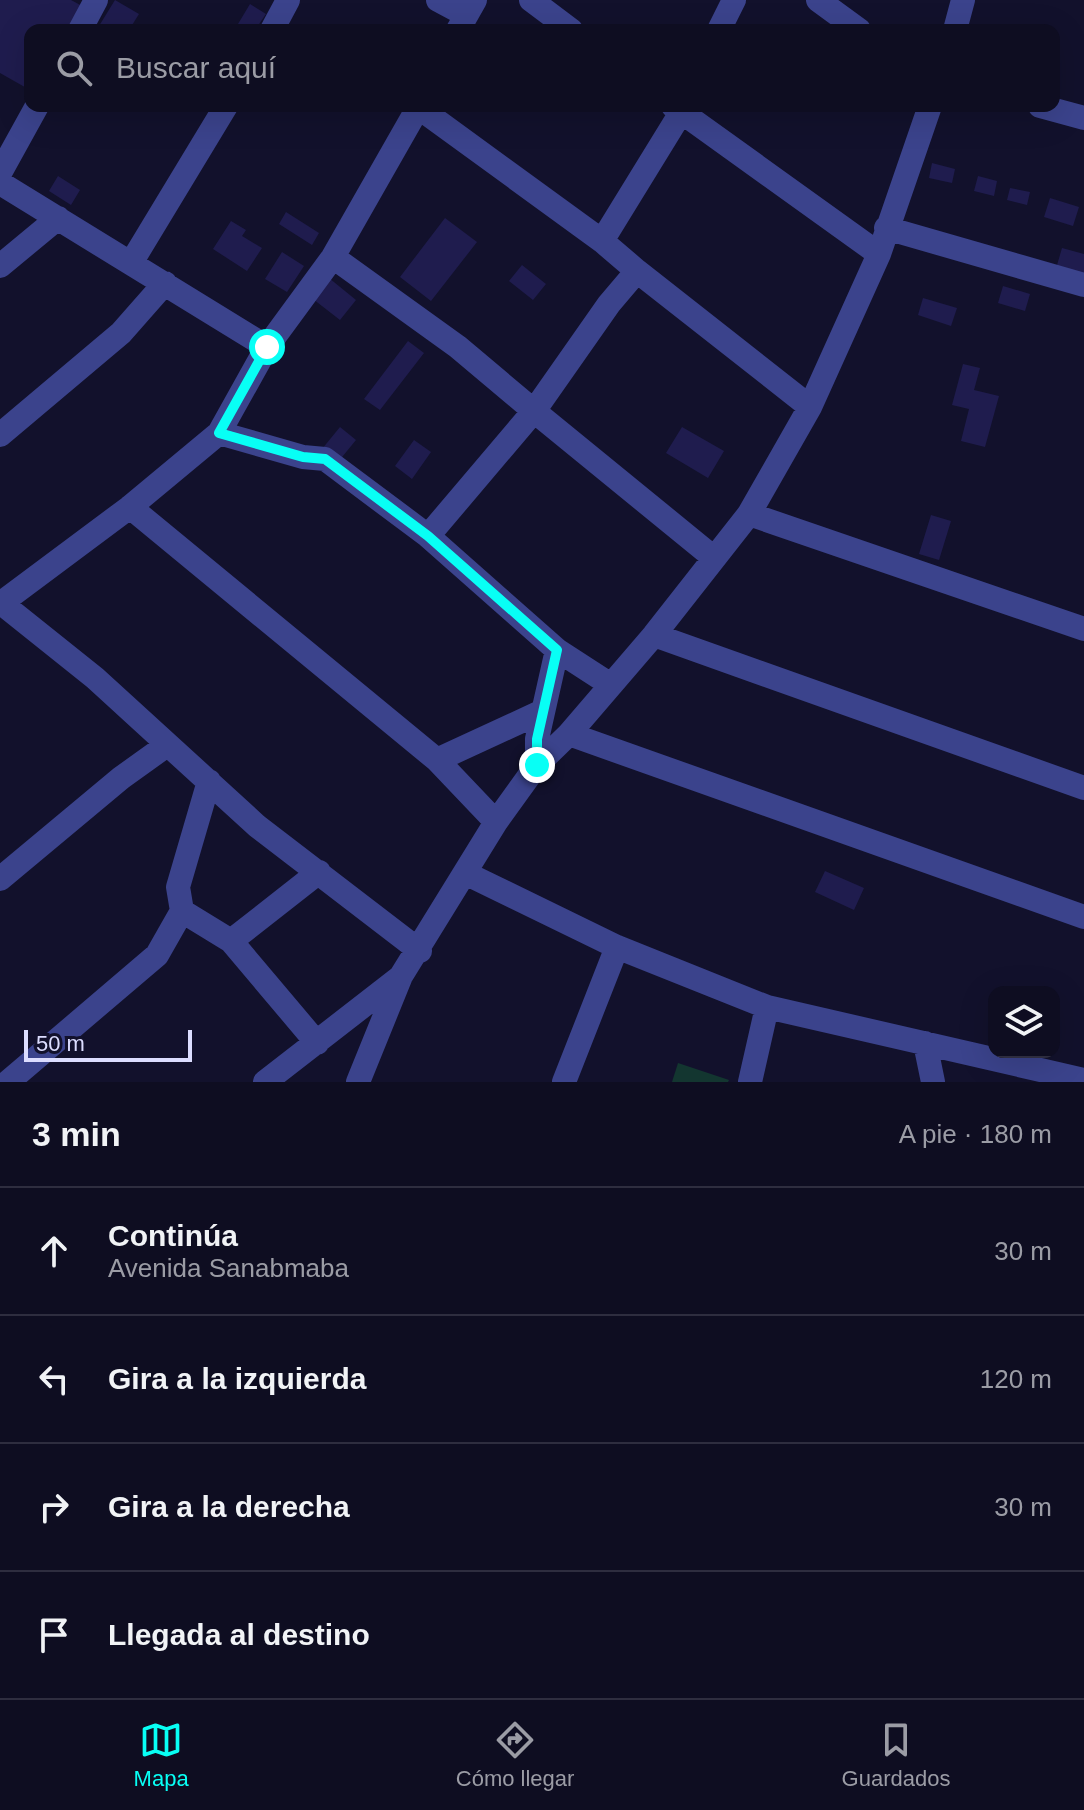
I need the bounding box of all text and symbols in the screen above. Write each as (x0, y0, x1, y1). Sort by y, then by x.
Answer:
search box (24, 24, 1060, 112)
icon: search (52, 46, 96, 90)
text: Buscar aquí (116, 51, 276, 84)
route start (249, 329, 285, 365)
route end (519, 747, 555, 783)
map controls (988, 986, 1060, 1058)
button: layers (988, 986, 1060, 1058)
scale bar (24, 1026, 192, 1062)
text: 50 m (36, 1031, 85, 1056)
text: 3 min (32, 1115, 121, 1153)
text: A pie · 180 m (899, 1119, 1052, 1149)
text: Continúa (108, 1219, 238, 1252)
icon: ahead (32, 1229, 76, 1273)
text: 30 m (994, 1236, 1052, 1266)
text: Avenida Sanabmaba (108, 1253, 349, 1283)
icon: left (32, 1357, 76, 1401)
text: Gira a la izquierda (108, 1362, 366, 1395)
text: 120 m (980, 1364, 1052, 1394)
icon: right (32, 1485, 76, 1529)
text: Gira a la derecha (108, 1490, 350, 1523)
text: 30 m (994, 1492, 1052, 1522)
icon: arrive (32, 1613, 76, 1657)
text: Llegada al destino (108, 1618, 370, 1651)
tab: Mapa (134, 1718, 189, 1792)
tab: Cómo llegar (456, 1718, 574, 1792)
tab: Guardados (842, 1718, 950, 1792)

